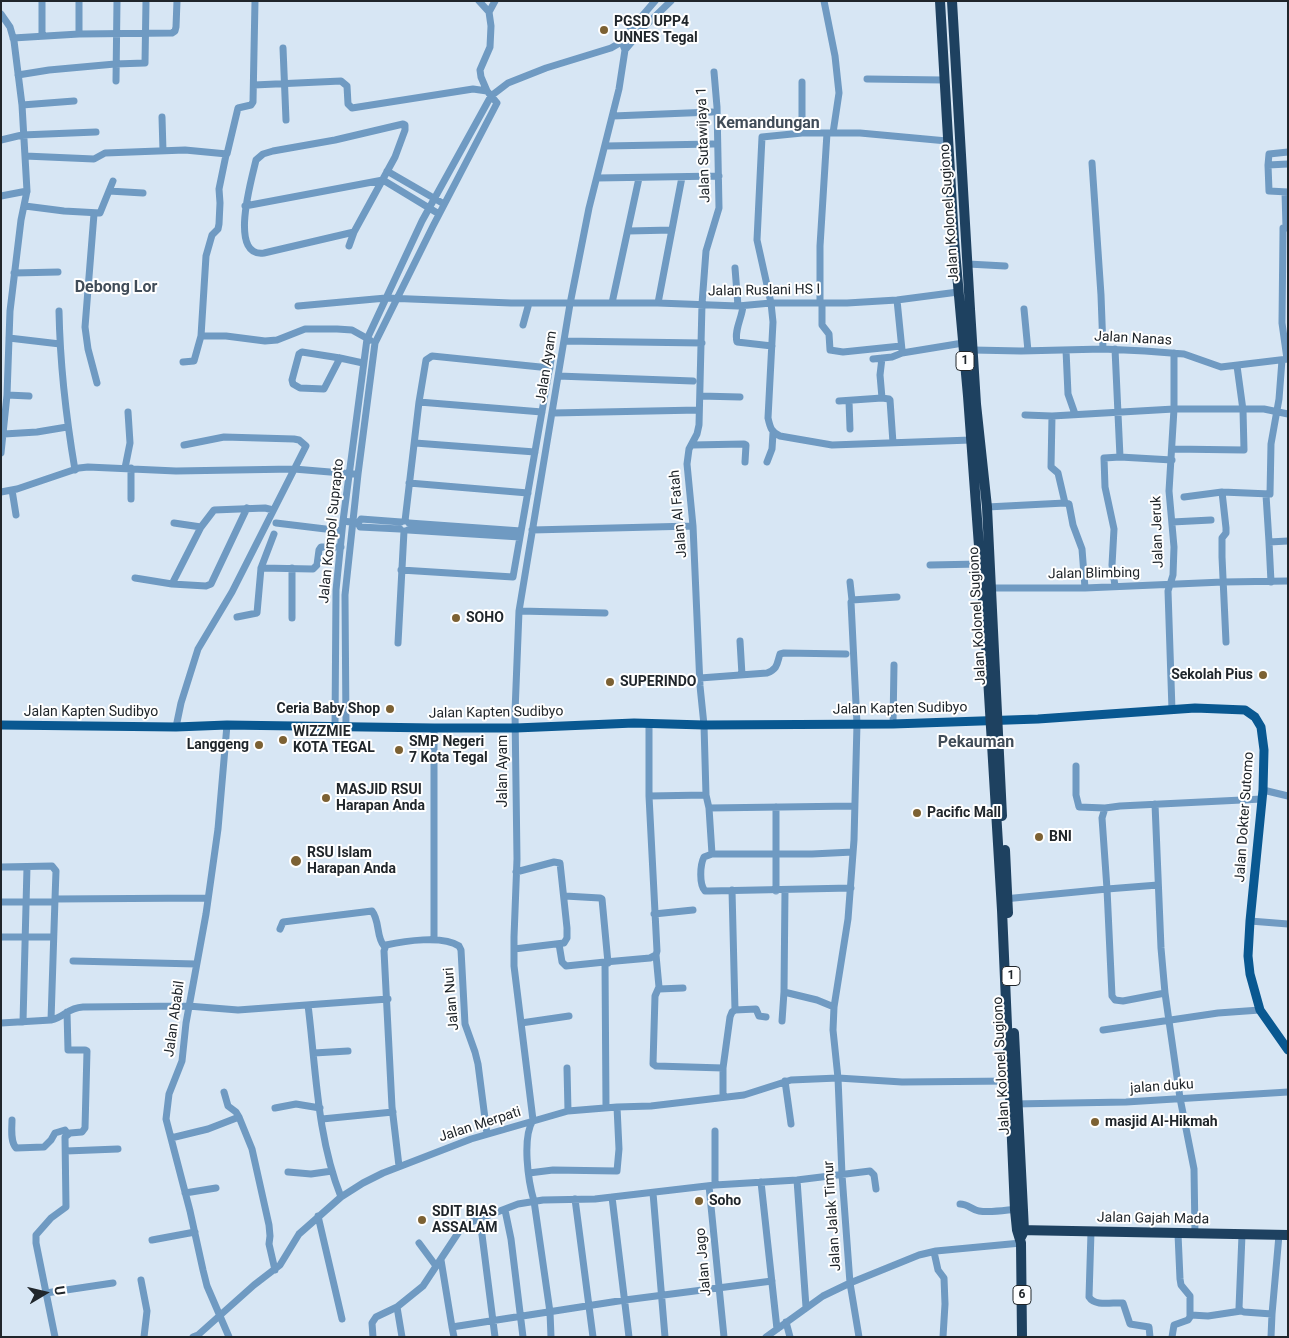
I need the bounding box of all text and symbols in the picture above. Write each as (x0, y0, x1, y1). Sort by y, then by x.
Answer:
place label: PGSD UPP4 UNNES Tegal (614, 14, 698, 46)
marker: PGSD UPP4 UNNES Tegal (598, 24, 610, 36)
street label: Jalan Sutawijaya 1 (694, 87, 714, 203)
district label: Kemandungan (716, 114, 820, 134)
street label: Jalan Kolonel Sugiono (937, 143, 963, 283)
district label: Debong Lor (75, 278, 157, 298)
street label: Jalan Ruslani HS I (708, 282, 820, 300)
street label: Jalan Nanas (1094, 329, 1172, 349)
street label: Jalan Ayam (533, 330, 561, 404)
road number: 1 (956, 352, 974, 371)
street label: Jalan Kompol Suprapto (316, 458, 348, 604)
street label: Jalan Al Fatah (667, 469, 691, 559)
street label: Jalan Jeruk (1148, 496, 1168, 568)
street label: Jalan Kolonel Sugiono (966, 546, 990, 686)
street label: Jalan Blimbing (1048, 565, 1140, 583)
place label: SOHO (466, 610, 504, 626)
marker: SOHO (450, 612, 462, 624)
place label: Sekolah Pius (1171, 667, 1253, 683)
marker: Sekolah Pius (1257, 669, 1269, 681)
place label: SUPERINDO (620, 674, 696, 690)
marker: SUPERINDO (604, 676, 616, 688)
street label: Jalan Kapten Sudibyo (833, 699, 967, 719)
place label: Ceria Baby Shop (276, 701, 380, 717)
marker: Ceria Baby Shop (384, 703, 396, 715)
street label: Jalan Kapten Sudibyo (429, 703, 563, 723)
street label: Jalan Kapten Sudibyo (24, 704, 158, 720)
place label: WIZZMIE KOTA TEGAL (293, 724, 375, 756)
district label: Pekauman (938, 733, 1014, 753)
marker: WIZZMIE KOTA TEGAL (277, 734, 289, 746)
place label: SMP Negeri 7 Kota Tegal (409, 734, 488, 766)
street label: Jalan Ayam (495, 735, 511, 807)
place label: Langgeng (187, 737, 249, 753)
marker: Langgeng (253, 739, 265, 751)
marker: SMP Negeri 7 Kota Tegal (393, 744, 405, 756)
street label: Jalan Dokter Sutomo (1232, 751, 1258, 883)
place label: MASJID RSUI Harapan Anda (336, 782, 425, 814)
marker: MASJID RSUI Harapan Anda (320, 792, 332, 804)
place label: Pacific Mall (927, 805, 1001, 821)
marker: Pacific Mall (911, 807, 923, 819)
place label: BNI (1049, 829, 1072, 845)
marker: BNI (1033, 831, 1045, 843)
place label: RSU Islam Harapan Anda (307, 845, 396, 878)
marker: RSU Islam Harapan Anda (289, 854, 303, 868)
road number: 1 (1002, 966, 1020, 986)
street label: Jalan Nuri (441, 967, 463, 1031)
street label: Jalan Ababil (161, 980, 189, 1058)
street label: Jalan Kolonel Sugiono (990, 996, 1014, 1136)
street label: jalan duku (1130, 1076, 1194, 1098)
street label: Jalan Merpati (437, 1104, 523, 1146)
place label: masjid Al-Hikmah (1105, 1114, 1218, 1130)
marker: masjid Al-Hikmah (1089, 1116, 1101, 1128)
street label: Jalan Jalak Timur (821, 1160, 845, 1272)
place label: Soho (709, 1193, 741, 1209)
marker: Soho (693, 1195, 705, 1207)
place label: SDIT BIAS ASSALAM (432, 1204, 497, 1236)
street label: Jalan Gajah Mada (1097, 1210, 1209, 1228)
marker: SDIT BIAS ASSALAM (416, 1214, 428, 1226)
street label: Jalan Jago (693, 1227, 715, 1297)
north arrow (20, 1268, 70, 1318)
text: U (51, 1285, 68, 1296)
road number: 6 (1013, 1286, 1031, 1304)

